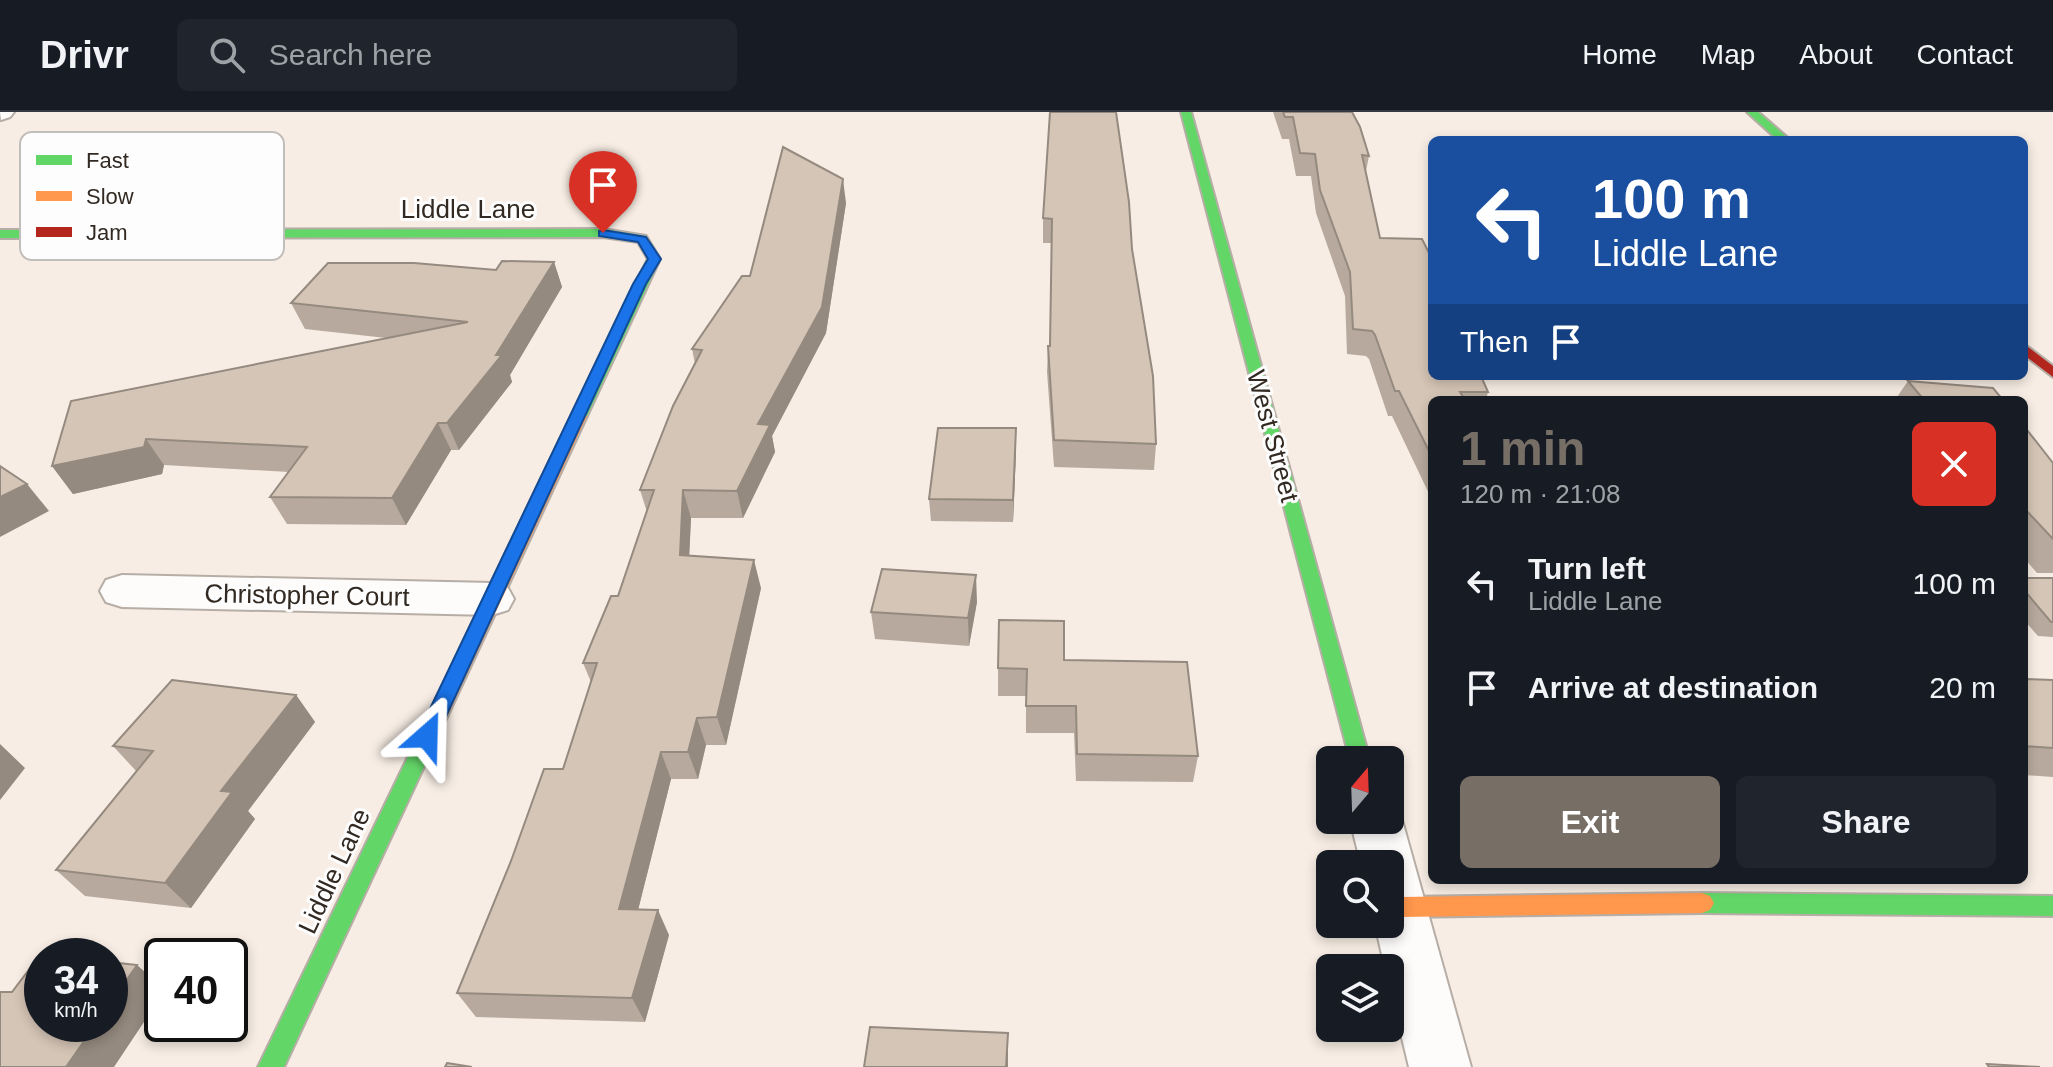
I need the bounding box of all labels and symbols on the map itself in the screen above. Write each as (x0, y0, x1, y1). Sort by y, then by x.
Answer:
legend (20, 132, 284, 260)
text: Fast (86, 148, 129, 173)
pin (569, 151, 637, 233)
text: Slow (86, 184, 134, 209)
street label: Liddle Lane (401, 194, 535, 224)
text: Jam (86, 220, 128, 245)
street label: West Street (1241, 367, 1305, 506)
street label: Christopher Court (204, 578, 411, 612)
position arrow (385, 694, 469, 778)
north arrow (1316, 746, 1404, 834)
street label: Liddle Lane (292, 804, 376, 938)
speed limit sign: 40 (144, 938, 248, 1042)

